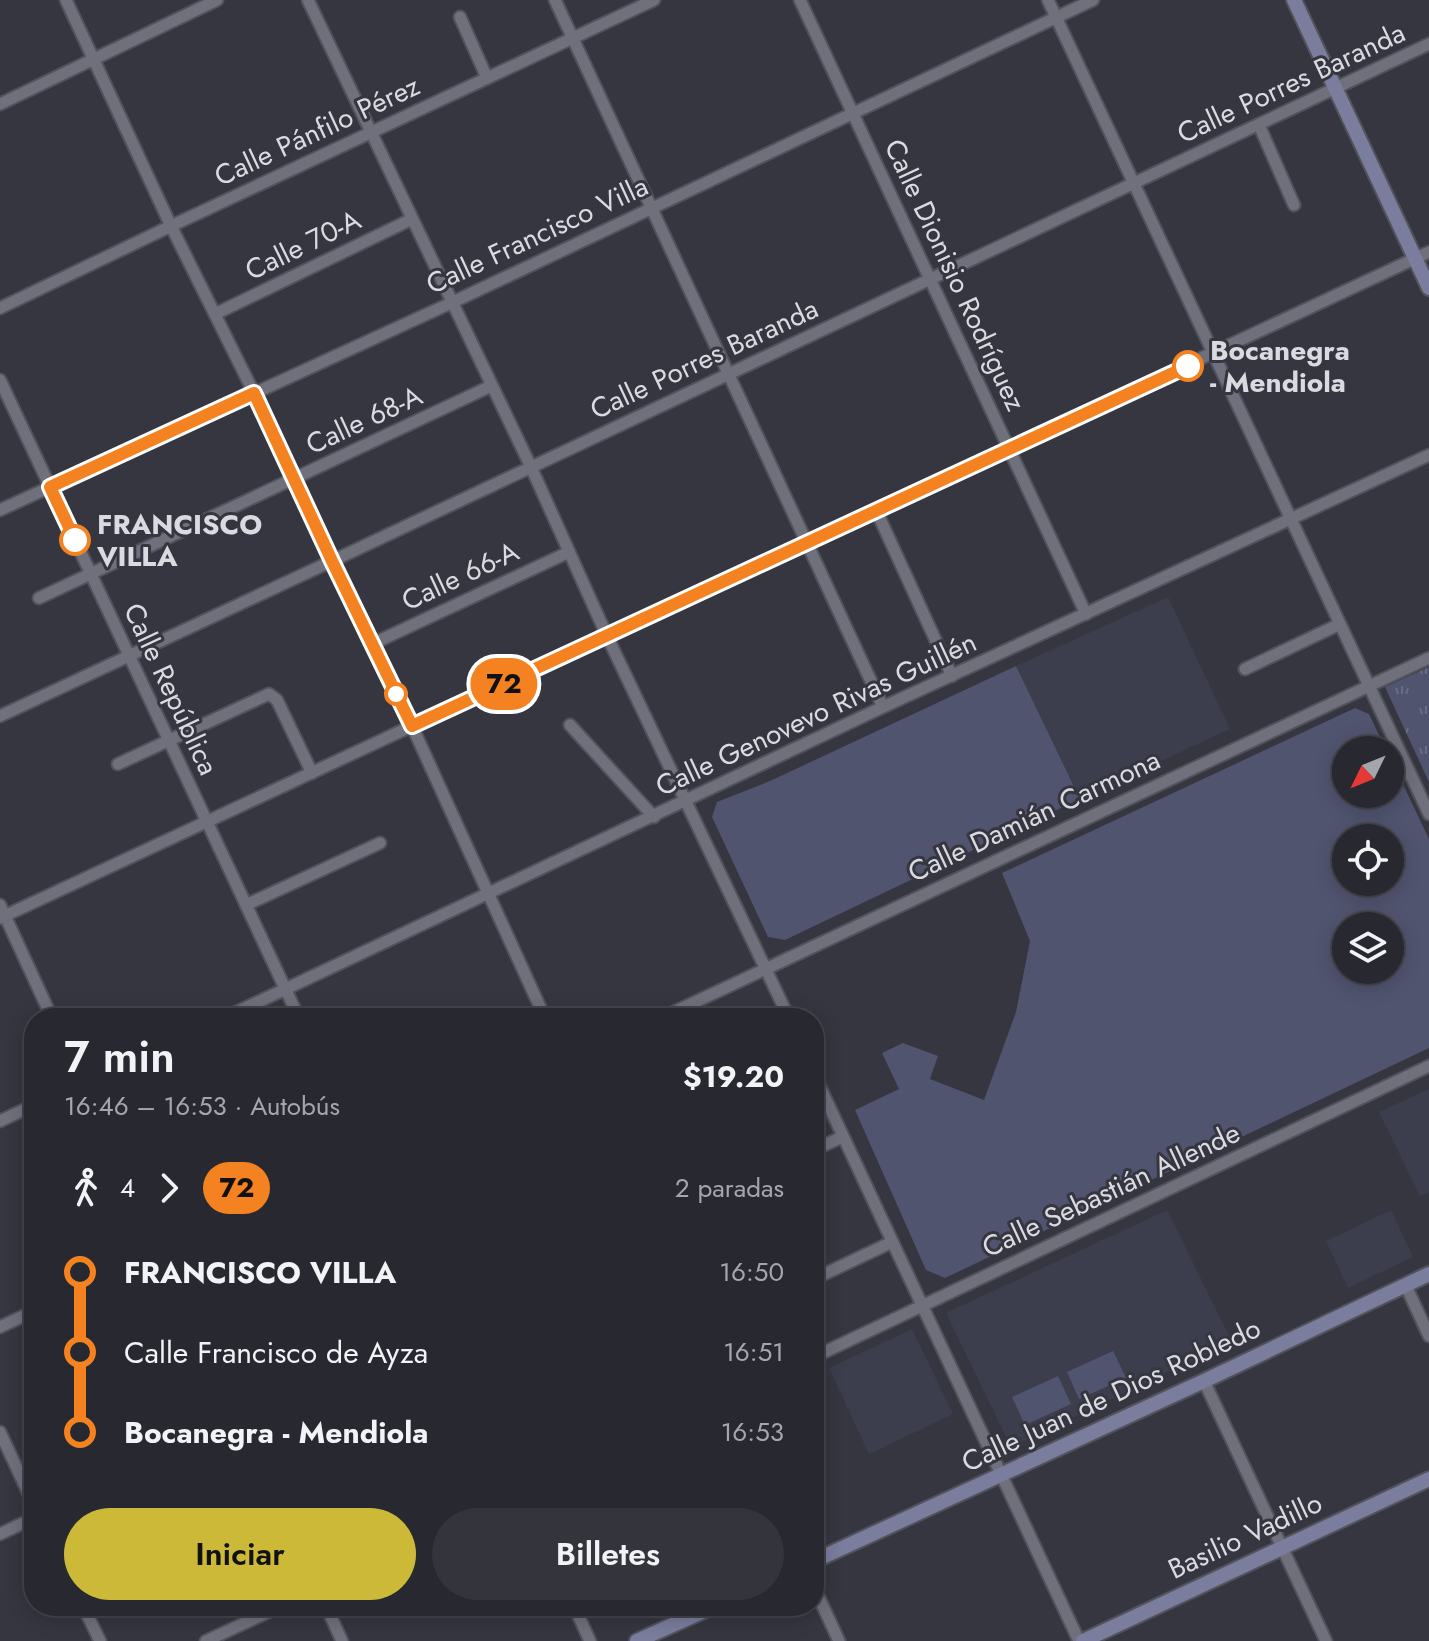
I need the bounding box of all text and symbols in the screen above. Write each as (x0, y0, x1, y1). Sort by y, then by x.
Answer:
street label: Calle Porres Baranda (1170, 12, 1412, 154)
street label: Calle Pánfilo Pérez (208, 65, 427, 197)
street label: Calle Dionisio Rodríguez (874, 132, 1036, 418)
street label: Calle Francisco Villa (419, 166, 655, 304)
street label: Calle 70-A (238, 199, 368, 291)
street label: Calle Porres Baranda (583, 288, 825, 430)
place label: Bocanegra - Mendiola (1210, 330, 1350, 403)
marker: Bocanegra - Mendiola (1173, 351, 1203, 381)
street label: Calle 68-A (299, 375, 429, 465)
place label: FRANCISCO VILLA (96, 504, 262, 577)
marker: FRANCISCO VILLA (60, 525, 90, 555)
street label: Calle 66-A (395, 531, 526, 621)
street label: Calle República (113, 596, 229, 782)
street label: Calle Genovevo Rivas Guillén (649, 622, 983, 806)
line badge: 72 (468, 658, 540, 710)
text: 72 (486, 663, 522, 704)
unlabelled marker (385, 683, 407, 705)
north arrow (1332, 736, 1404, 808)
map controls (1332, 736, 1404, 984)
street label: Calle Damián Carmona (901, 739, 1167, 893)
button: locate (1332, 824, 1404, 896)
button: layers (1332, 912, 1404, 984)
text: 7 min (64, 1025, 175, 1089)
text: $19.20 (683, 1055, 784, 1098)
text: 16:46 – 16:53 · Autobús (64, 1087, 340, 1125)
street label: Calle Sebastián Allende (975, 1112, 1247, 1268)
icon: walk (64, 1166, 108, 1210)
icon: forward (147, 1166, 191, 1210)
text: 72 (219, 1167, 254, 1208)
text: 4 (120, 1169, 135, 1207)
text: 2 paradas (675, 1169, 784, 1207)
text: FRANCISCO VILLA (124, 1251, 396, 1294)
text: 16:50 (719, 1253, 784, 1291)
street label: Calle Juan de Dios Robledo (955, 1308, 1267, 1482)
text: Calle Francisco de Ayza (124, 1331, 428, 1374)
text: 16:51 (723, 1333, 784, 1371)
text: Bocanegra - Mendiola (124, 1411, 428, 1454)
text: 16:53 (721, 1413, 784, 1451)
street label: Basilio Vadillo (1161, 1482, 1329, 1590)
button: Iniciar (64, 1508, 416, 1600)
button: Billetes (432, 1508, 784, 1600)

